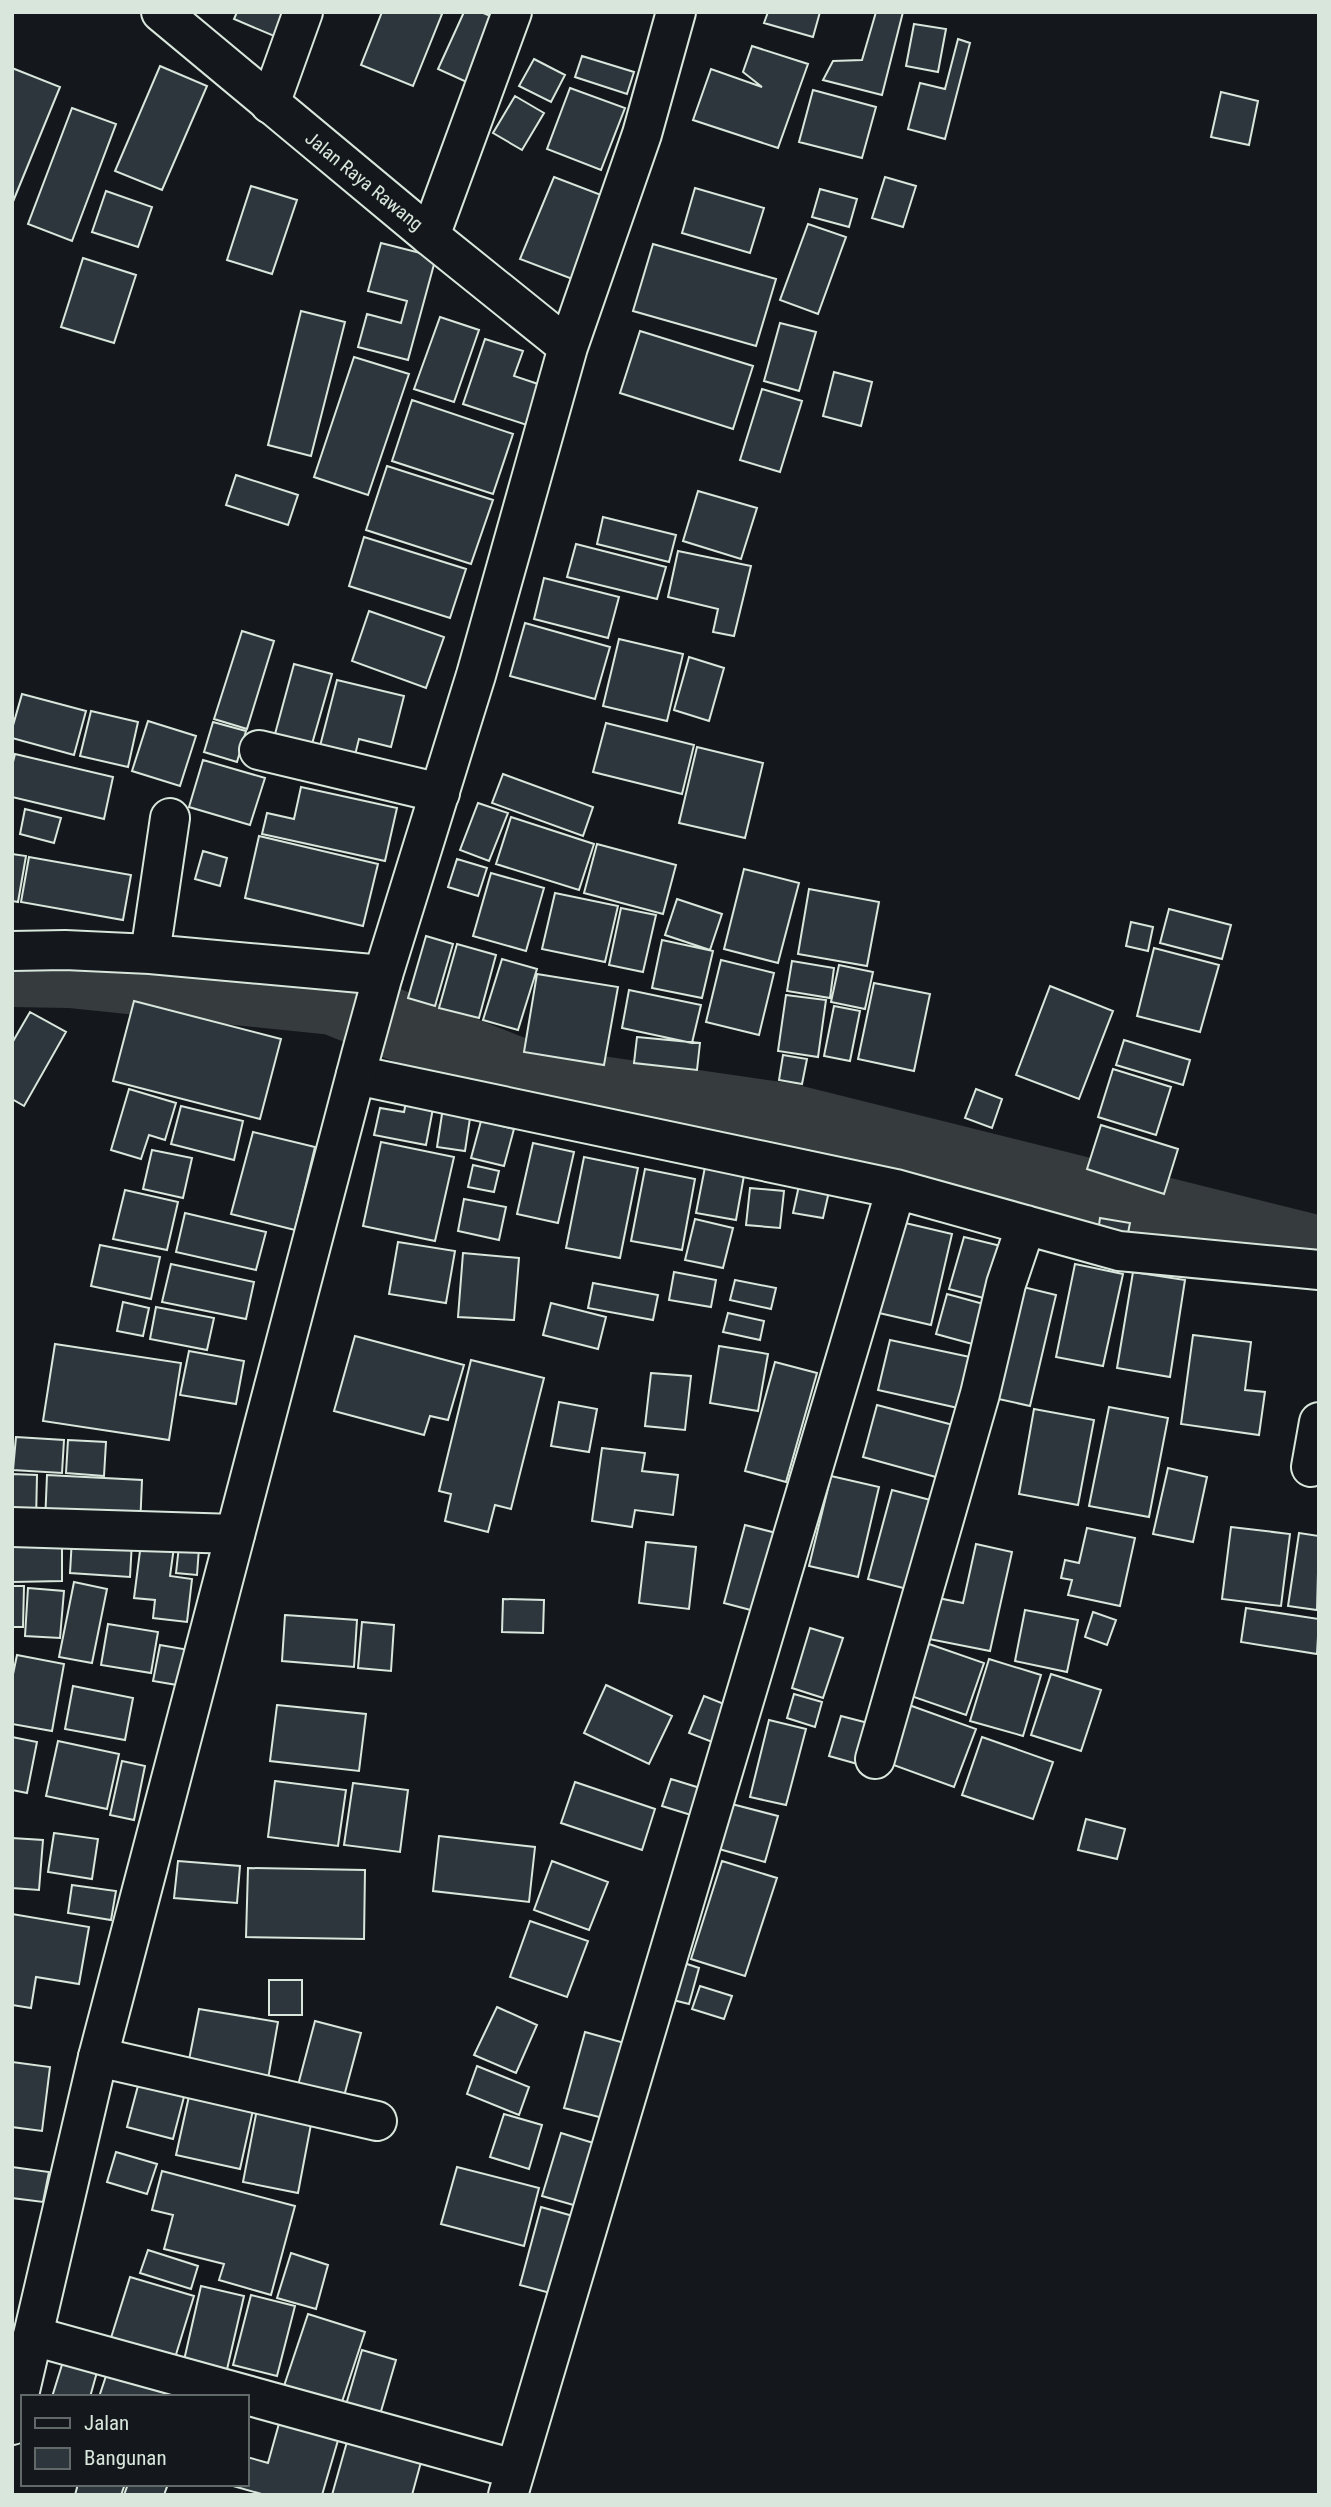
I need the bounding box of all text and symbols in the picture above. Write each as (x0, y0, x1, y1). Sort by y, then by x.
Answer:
street label: Jalan Raya Rawang (300, 126, 428, 236)
legend (21, 2395, 248, 2486)
text: Jalan (84, 2411, 129, 2435)
text: Bangunan (84, 2446, 167, 2470)

